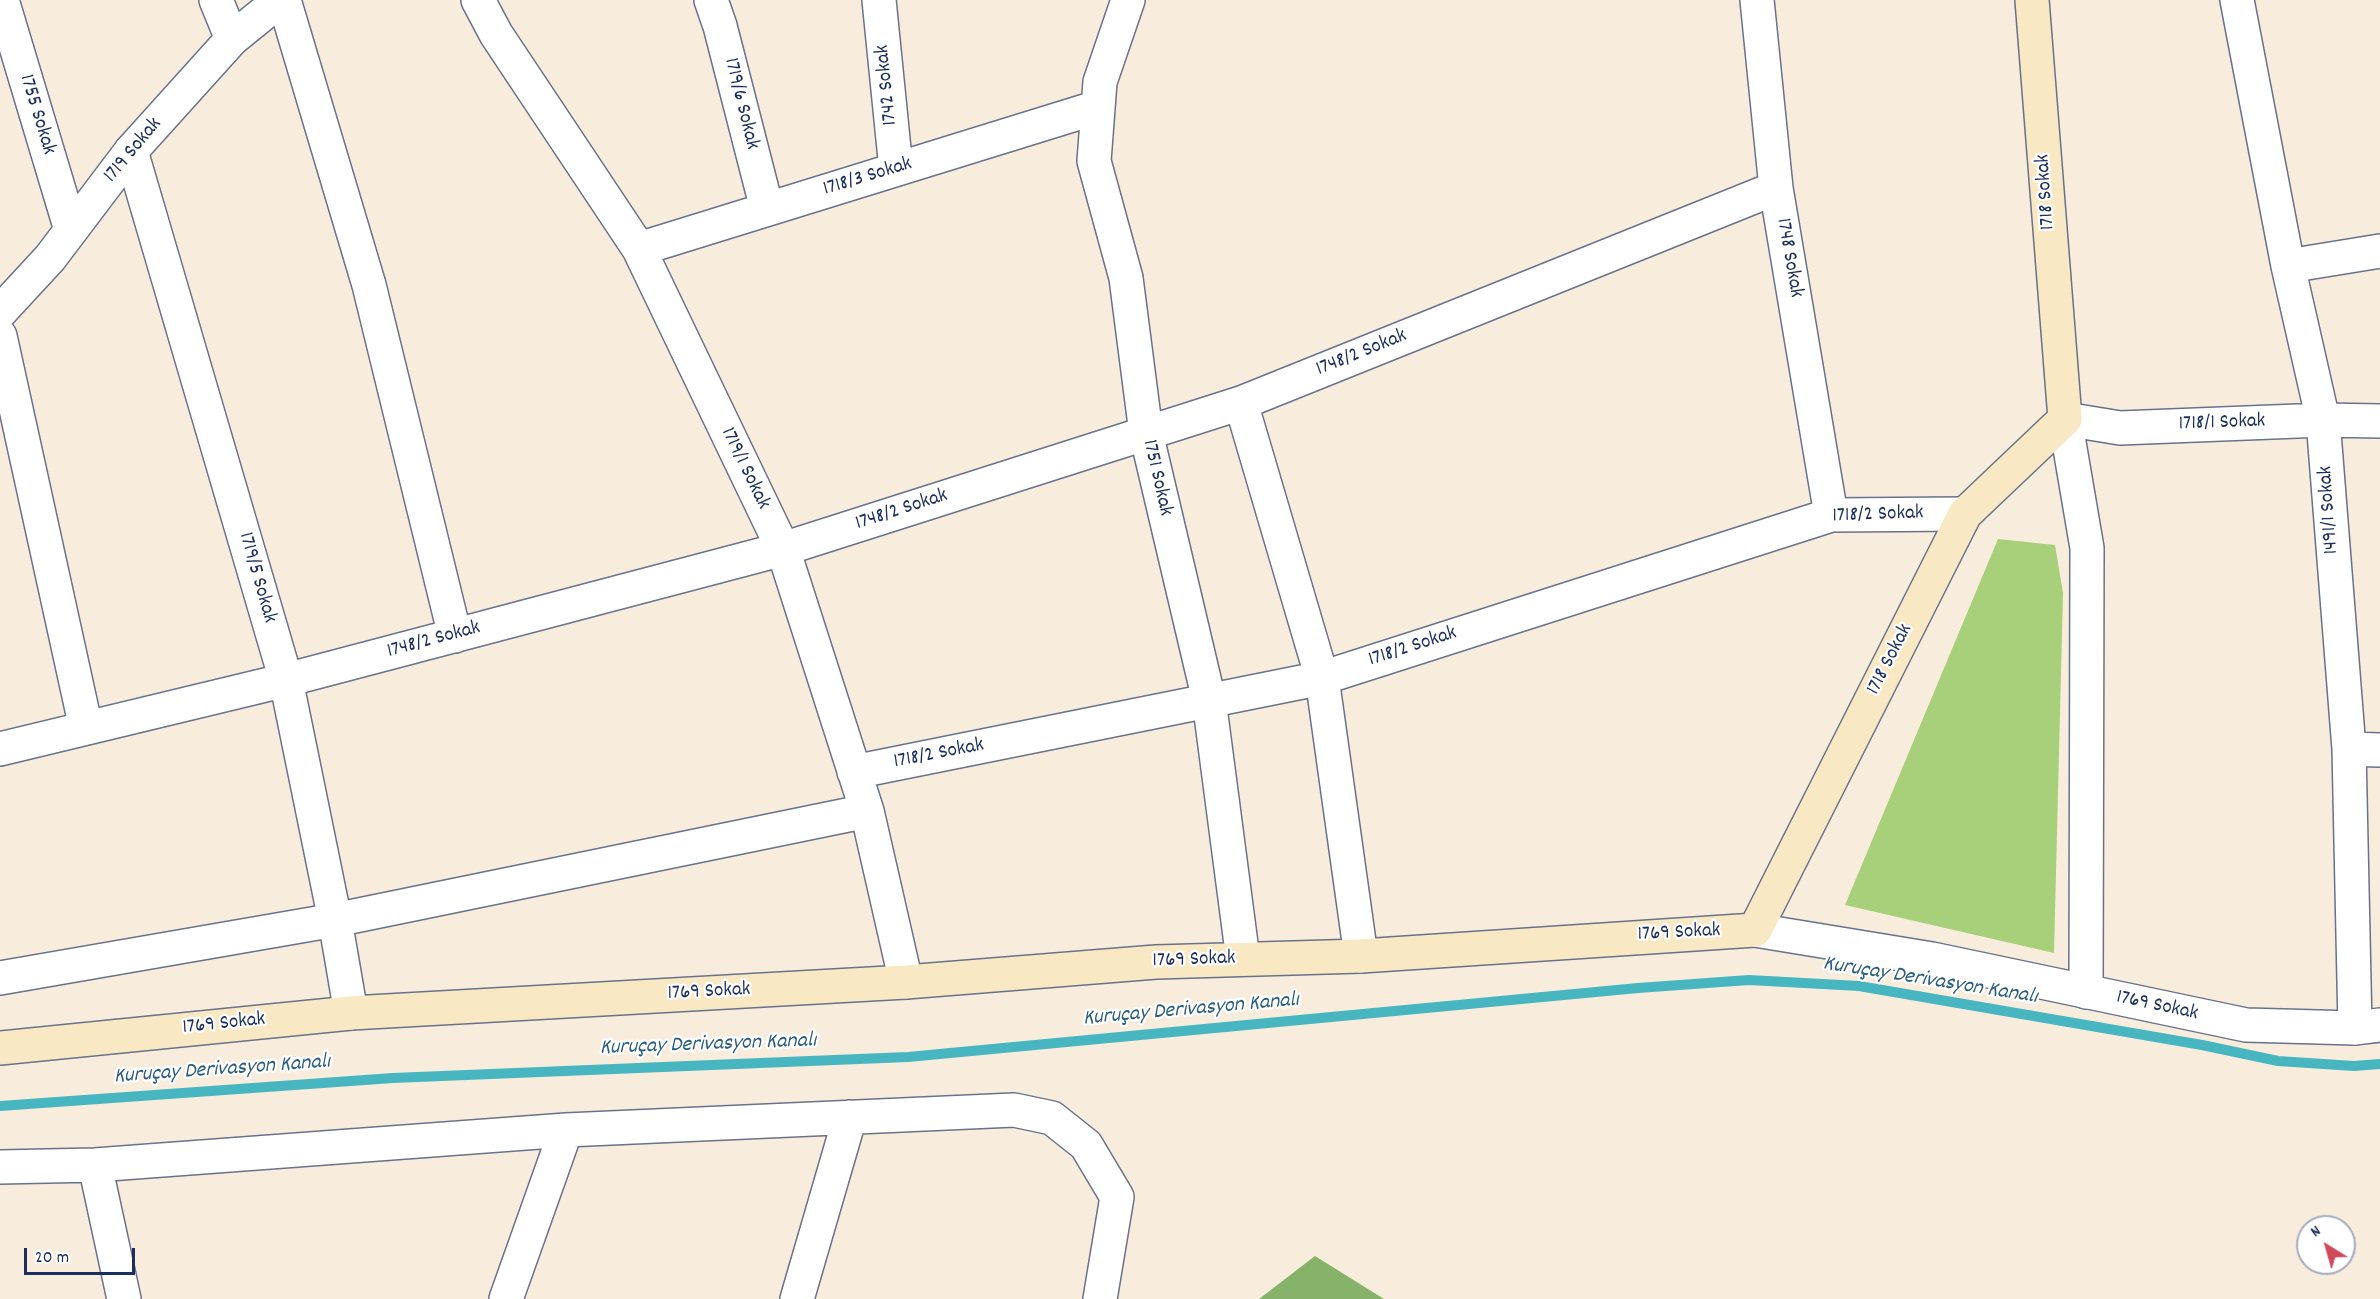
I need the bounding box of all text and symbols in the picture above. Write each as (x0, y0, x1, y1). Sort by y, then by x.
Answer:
street label: 1742 Sokak (871, 43, 905, 127)
street label: 1719/6 Sokak (716, 56, 764, 152)
street label: 1755 Sokak (12, 72, 60, 158)
street label: 1719 Sokak (99, 113, 169, 189)
street label: 1718/3 Sokak (821, 153, 915, 203)
street label: 1718 Sokak (2032, 153, 2062, 231)
street label: 1748 Sokak (1769, 216, 1807, 300)
street label: 1748/2 Sokak (1313, 324, 1411, 384)
street label: 1718/1 Sokak (2178, 410, 2266, 438)
street label: 1719/1 Sokak (713, 424, 775, 514)
street label: 1751 Sokak (1135, 437, 1177, 519)
street label: 1491/1 Sokak (2314, 465, 2346, 555)
street label: 1748/2 Sokak (853, 484, 951, 538)
street label: 1718/2 Sokak (1832, 502, 1924, 530)
street label: 1719/5 Sokak (231, 530, 281, 626)
street label: 1748/2 Sokak (385, 616, 483, 666)
street label: 1718 Sokak (1862, 620, 1920, 700)
street label: 1718/2 Sokak (1366, 622, 1460, 674)
street label: 1718/2 Sokak (892, 734, 986, 776)
street label: 1769 Sokak (1637, 919, 1721, 949)
street label: 1769 Sokak (1152, 947, 1236, 975)
water label: Kuruçay Derivasyon Kanalı (1821, 952, 2039, 1012)
street label: 1769 Sokak (667, 978, 751, 1008)
street label: 1769 Sokak (2114, 986, 2200, 1028)
water label: Kuruçay Derivasyon Kanalı (1082, 988, 1300, 1034)
street label: 1769 Sokak (181, 1008, 267, 1042)
water label: Kuruçay Derivasyon Kanalı (599, 1029, 817, 1063)
water label: Kuruçay Derivasyon Kanalı (113, 1050, 331, 1092)
north arrow (2296, 1215, 2356, 1275)
text: N (2306, 1220, 2326, 1243)
scale bar (27, 1236, 138, 1274)
text: 20 m (35, 1246, 69, 1271)

